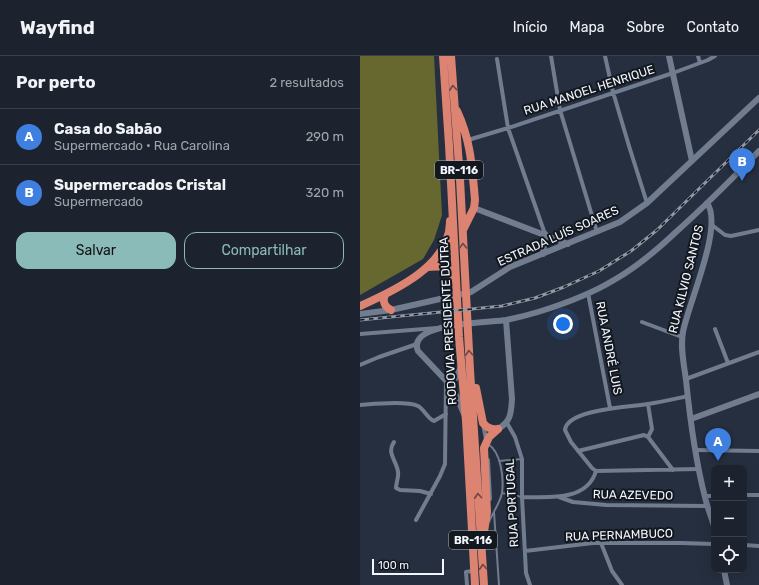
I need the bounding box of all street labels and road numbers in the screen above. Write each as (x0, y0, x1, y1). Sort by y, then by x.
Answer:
street label: RUA MANOEL HENRIQUE (522, 62, 656, 118)
road number: BR-116 (435, 161, 483, 179)
street label: ESTRADA LUÍS SOARES (495, 203, 621, 269)
street label: RUA KILVIO SANTOS (666, 223, 706, 335)
street label: RODOVIA PRESIDENTE DUTRA (437, 237, 459, 405)
street label: RUA ANDRÉ LUIS (593, 300, 625, 396)
street label: RUA PORTUGAL (503, 458, 521, 548)
street label: RUA AZEVEDO (593, 487, 673, 503)
street label: RUA PERNAMBUCO (565, 526, 673, 544)
road number: BR-116 (449, 531, 497, 549)

